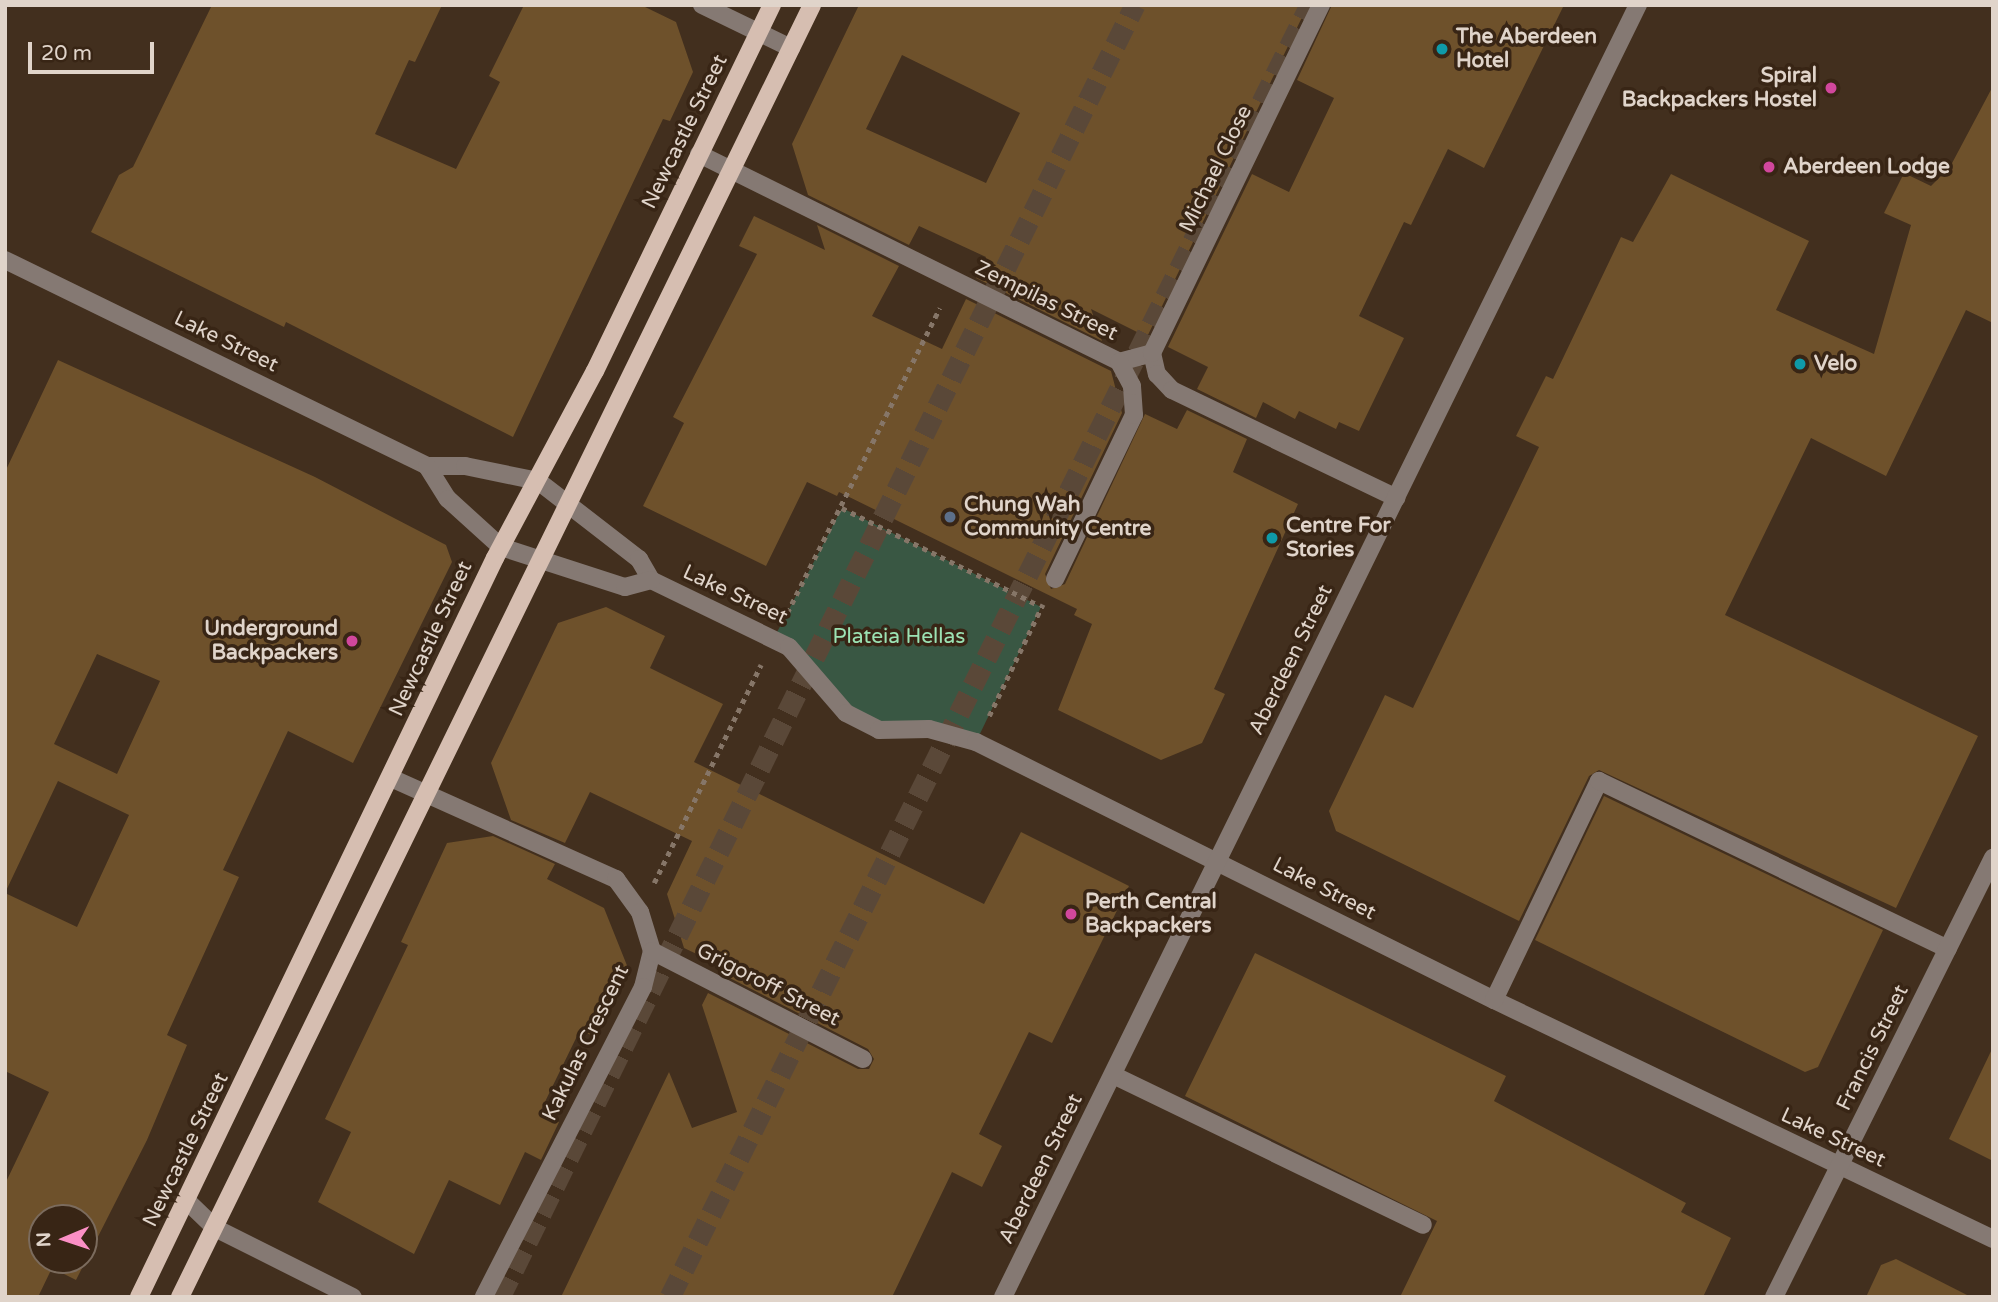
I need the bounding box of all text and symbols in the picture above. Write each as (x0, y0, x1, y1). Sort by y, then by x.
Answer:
place label: The Aberdeen Hotel (1456, 24, 1597, 74)
scale bar (32, 28, 158, 72)
text: 20 m (41, 41, 92, 66)
marker: The Aberdeen Hotel (1434, 41, 1450, 57)
street label: Newcastle Street (637, 51, 733, 213)
place label: Spiral Backpackers Hostel (1622, 63, 1817, 113)
marker: Spiral Backpackers Hostel (1823, 80, 1839, 96)
street label: Michael Close (1174, 101, 1258, 237)
place label: Aberdeen Lodge (1783, 154, 1950, 180)
marker: Aberdeen Lodge (1761, 159, 1777, 175)
street label: Zempilas Street (971, 256, 1121, 346)
street label: Lake Street (170, 306, 282, 378)
place label: Velo (1814, 351, 1857, 377)
marker: Velo (1792, 356, 1808, 372)
place label: Chung Wah Community Centre (964, 492, 1151, 542)
marker: Chung Wah Community Centre (942, 509, 958, 525)
place label: Centre For Stories (1286, 513, 1391, 563)
marker: Centre For Stories (1264, 530, 1280, 546)
street label: Newcastle Street (384, 557, 478, 721)
street label: Lake Street (679, 560, 791, 630)
street label: Aberdeen Street (1244, 581, 1338, 739)
place label: Underground Backpackers (204, 616, 338, 666)
park label: Plateia Hellas (833, 624, 965, 650)
marker: Underground Backpackers (344, 633, 360, 649)
street label: Lake Street (1268, 852, 1380, 926)
place label: Perth Central Backpackers (1085, 889, 1217, 939)
marker: Perth Central Backpackers (1063, 906, 1079, 922)
street label: Grigoroff Street (692, 938, 844, 1032)
street label: Kakulas Crescent (537, 961, 635, 1125)
street label: Francis Street (1832, 981, 1914, 1115)
street label: Newcastle Street (138, 1069, 234, 1231)
street label: Aberdeen Street (994, 1090, 1088, 1248)
street label: Lake Street (1777, 1103, 1889, 1173)
north arrow (28, 1204, 98, 1274)
text: N (33, 1232, 55, 1248)

